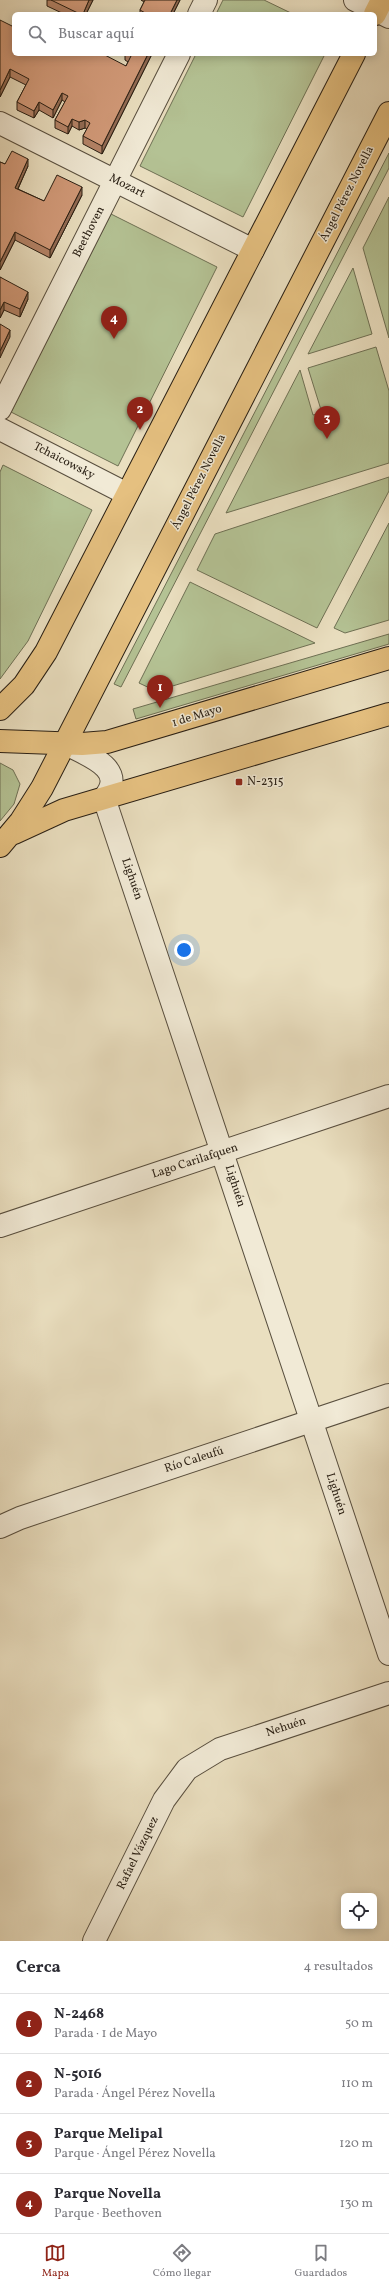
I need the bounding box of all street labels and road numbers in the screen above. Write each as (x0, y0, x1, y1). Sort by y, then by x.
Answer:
street label: Ángel Pérez Novella (315, 143, 378, 245)
street label: Mozart (106, 170, 148, 202)
street label: Beethoven (69, 204, 109, 260)
street label: Ángel Pérez Novella (167, 431, 230, 533)
street label: Tchaicowsky (30, 439, 98, 484)
street label: 1 de Mayo (170, 701, 224, 731)
street label: Lighuén (117, 856, 147, 902)
street label: Lago Carilafquen (150, 1140, 240, 1182)
street label: Lighuén (221, 1163, 249, 1209)
street label: Río Caleufú (162, 1443, 226, 1477)
street label: Lighuén (322, 1471, 350, 1517)
street label: Nehuén (264, 1713, 308, 1741)
street label: Rafael Vázquez (113, 1814, 163, 1892)

